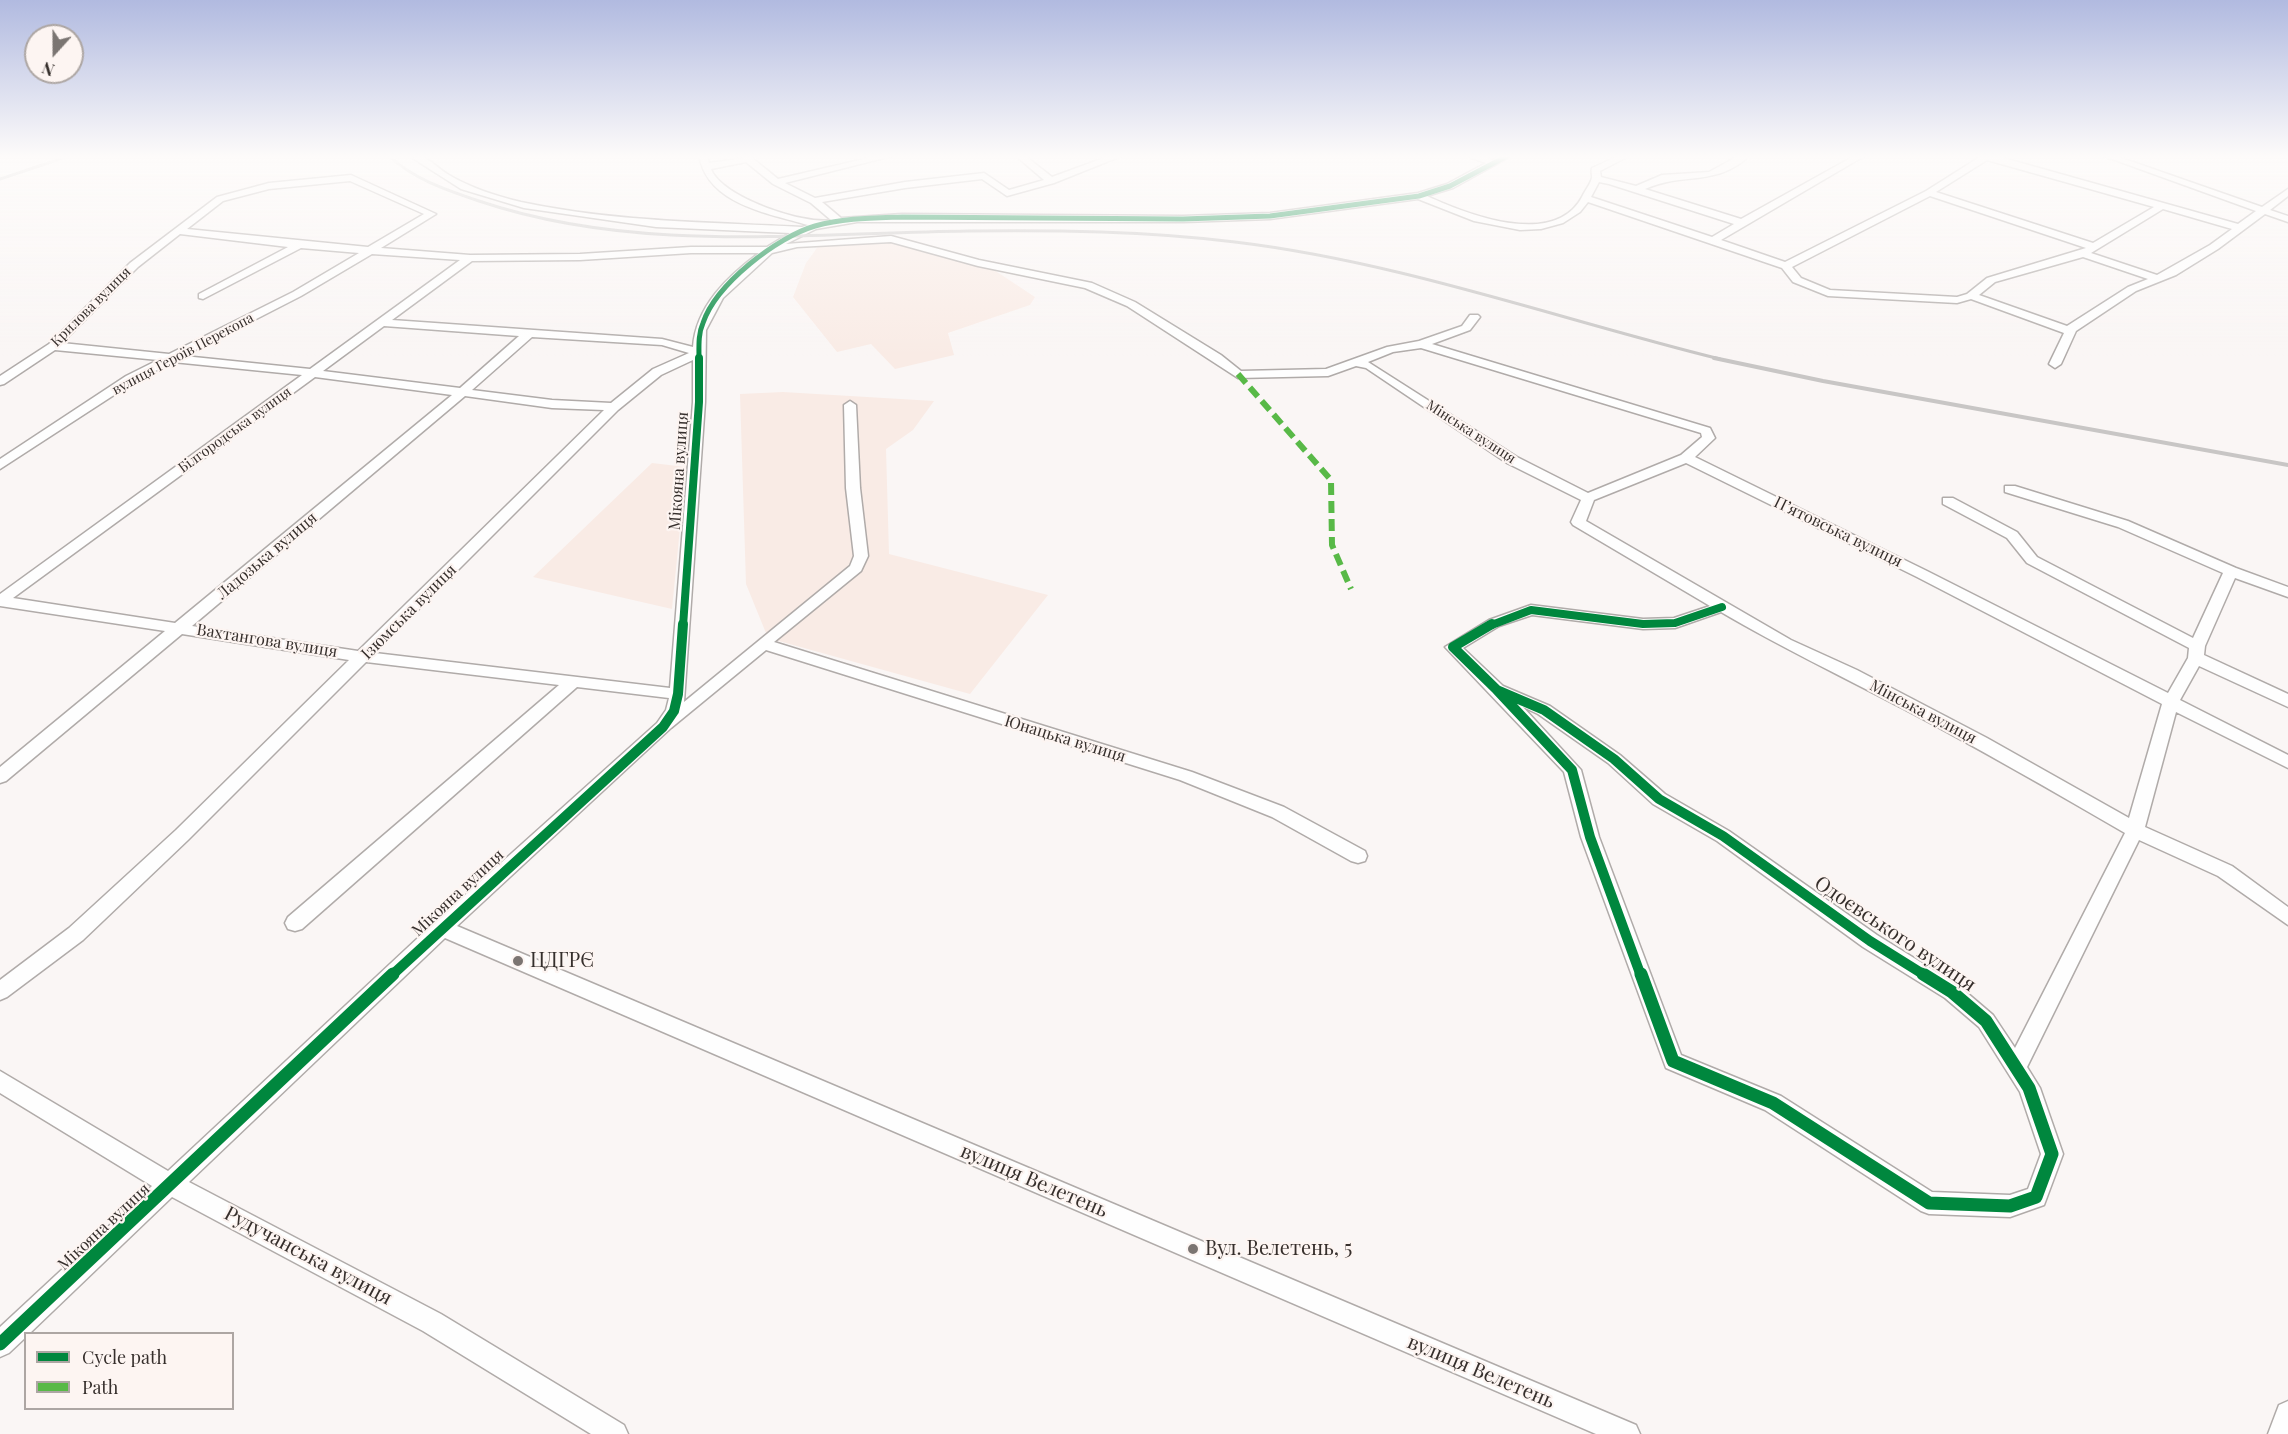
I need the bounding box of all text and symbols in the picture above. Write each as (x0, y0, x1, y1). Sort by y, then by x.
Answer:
north arrow (24, 24, 84, 84)
text: N (39, 58, 57, 81)
street label: Крилова вулиця (48, 264, 134, 350)
street label: вулиця Героїв Перекопа (109, 310, 257, 398)
street label: Білгородська вулиця (175, 383, 295, 477)
street label: Мінська вулиця (1423, 397, 1519, 467)
street label: Мікояна вулиця (665, 411, 693, 531)
street label: П’ятовська вулиця (1771, 493, 1905, 571)
street label: Ладозька вулиця (213, 508, 321, 604)
street label: Ізюмська вулиця (358, 561, 460, 663)
street label: Вахтангова вулиця (195, 620, 339, 662)
street label: Мінська вулиця (1866, 676, 1980, 748)
street label: Юнацька вулиця (1002, 711, 1128, 767)
street label: Мікояна вулиця (408, 846, 508, 940)
street label: Одоєвського вулиця (1810, 871, 1980, 997)
place label: ЦДГРЄ (530, 949, 594, 973)
marker: ЦДГРЄ (511, 954, 525, 968)
street label: вулиця Велетень (957, 1139, 1111, 1223)
street label: Мікояна вулиця (54, 1180, 154, 1274)
street label: Рудучанська вулиця (220, 1202, 396, 1310)
place label: Вул. Велетень, 5 (1205, 1237, 1352, 1261)
marker: Вул. Велетень, 5 (1186, 1242, 1200, 1256)
street label: вулиця Велетень (1404, 1330, 1558, 1414)
legend (24, 1332, 234, 1410)
text: Cycle path (82, 1345, 167, 1369)
text: Path (82, 1375, 118, 1399)

